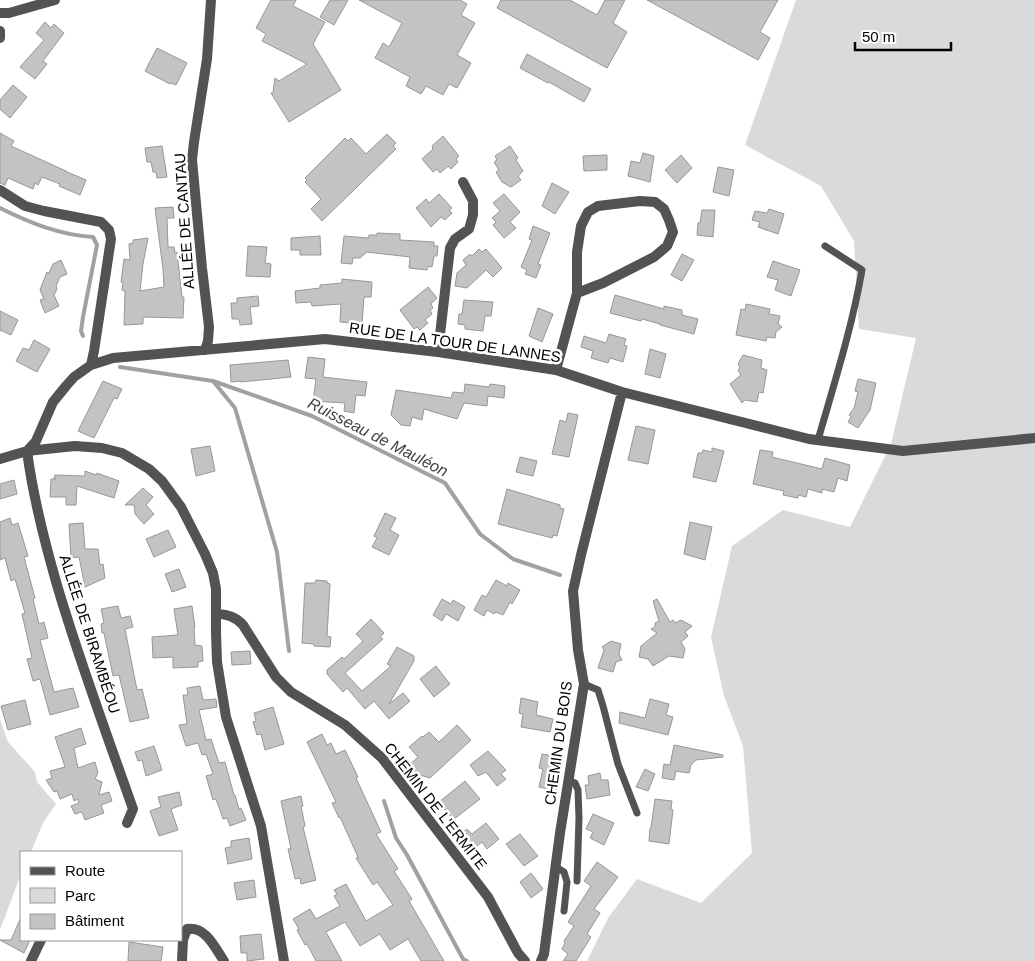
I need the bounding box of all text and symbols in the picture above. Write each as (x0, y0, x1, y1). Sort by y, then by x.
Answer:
scale bar (855, 20, 951, 52)
text: 50 m (862, 28, 895, 45)
street label: ALLÉE DE CANTAU (171, 152, 197, 290)
street label: RUE DE LA TOUR DE LANNES (348, 319, 562, 365)
water label: Ruisseau de Mauléon (305, 394, 451, 480)
street label: ALLÉE DE BIRAMBÉOU (56, 552, 124, 716)
street label: CHEMIN DU BOIS (541, 680, 575, 806)
street label: CHEMIN DE L'ERMITE (381, 739, 491, 873)
legend (20, 851, 182, 941)
text: Route (65, 862, 105, 879)
text: Parc (65, 887, 96, 904)
text: Bâtiment (65, 912, 125, 929)

